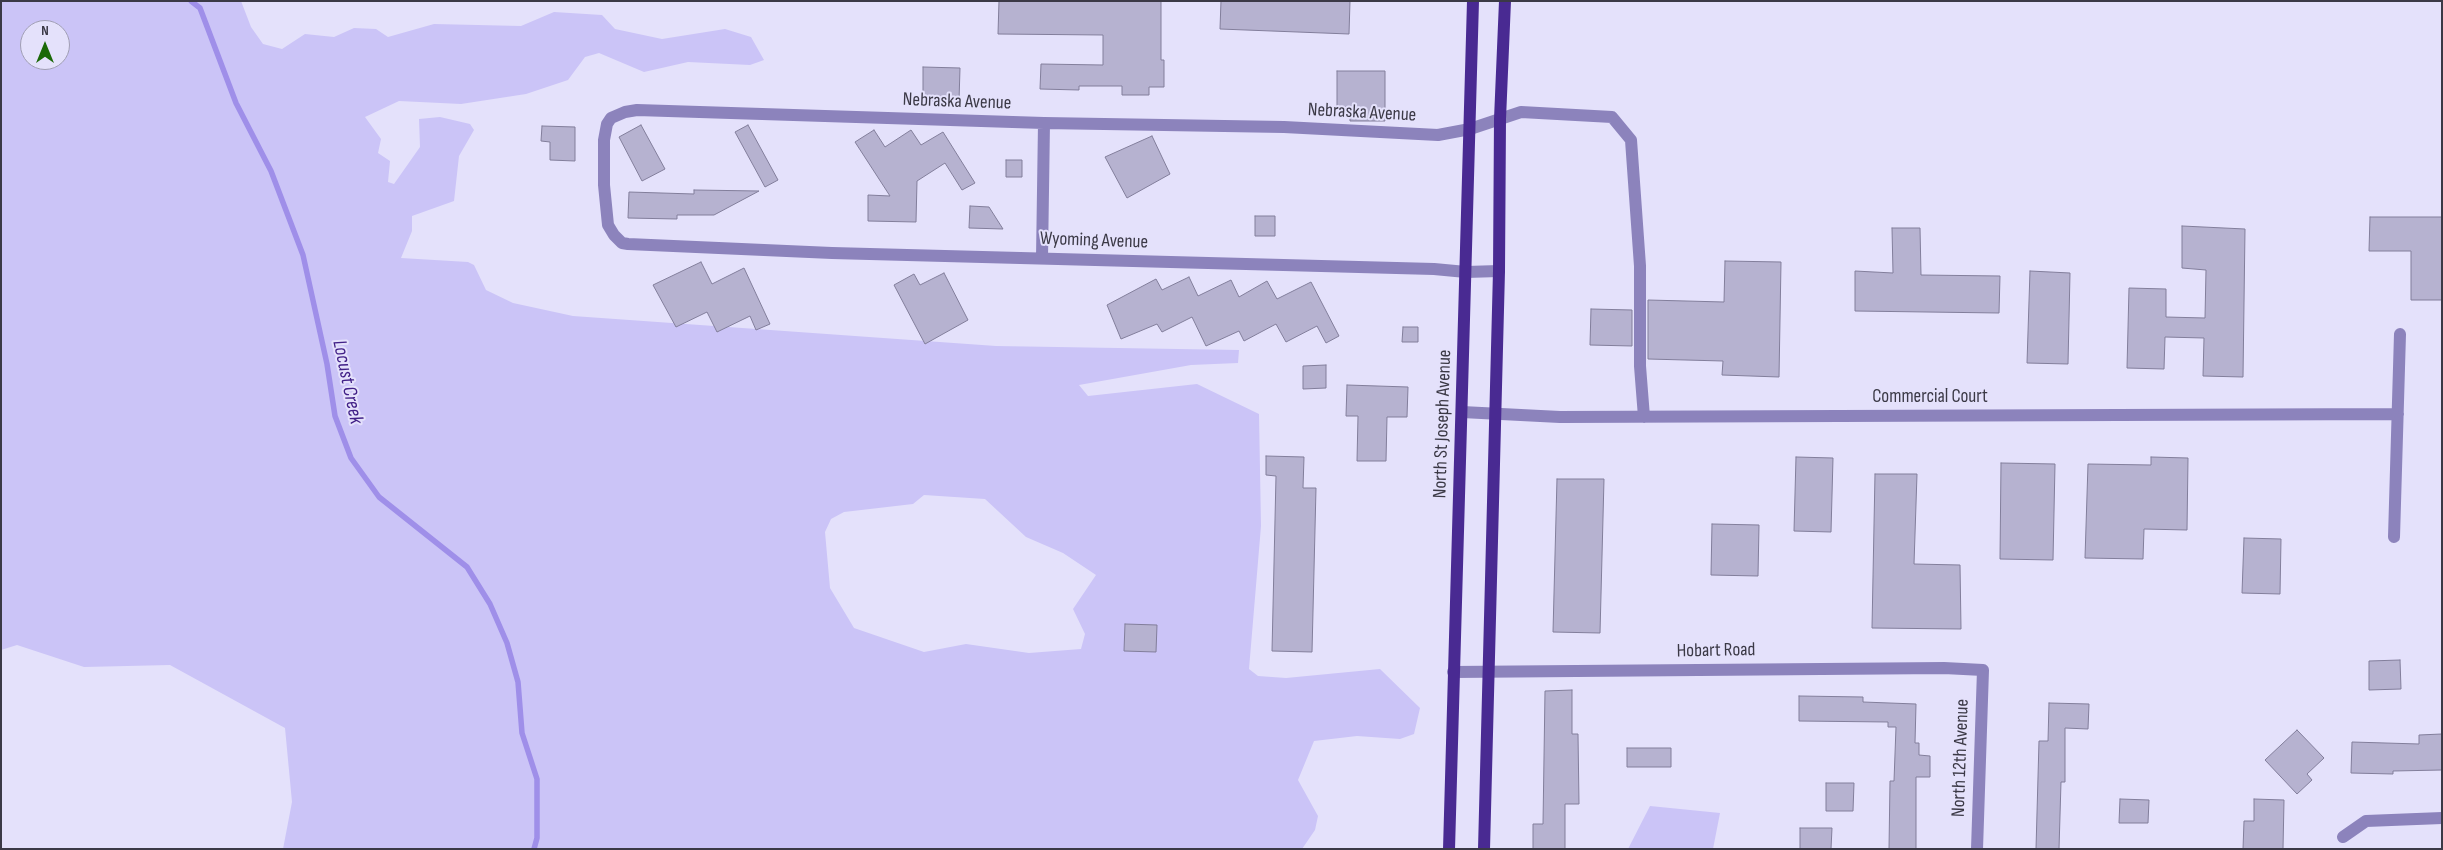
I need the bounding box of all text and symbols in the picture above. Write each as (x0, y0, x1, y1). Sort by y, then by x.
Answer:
north arrow (20, 20, 70, 70)
text: N (41, 22, 49, 39)
street label: Nebraska Avenue (902, 89, 1012, 115)
street label: Nebraska Avenue (1307, 99, 1417, 127)
street label: Wyoming Avenue (1040, 228, 1148, 254)
water label: Locust Creek (326, 338, 368, 426)
street label: North St Joseph Avenue (1429, 349, 1457, 499)
street label: Commercial Court (1872, 386, 1988, 408)
street label: Hobart Road (1676, 639, 1756, 663)
street label: North 12th Avenue (1948, 698, 1974, 818)

